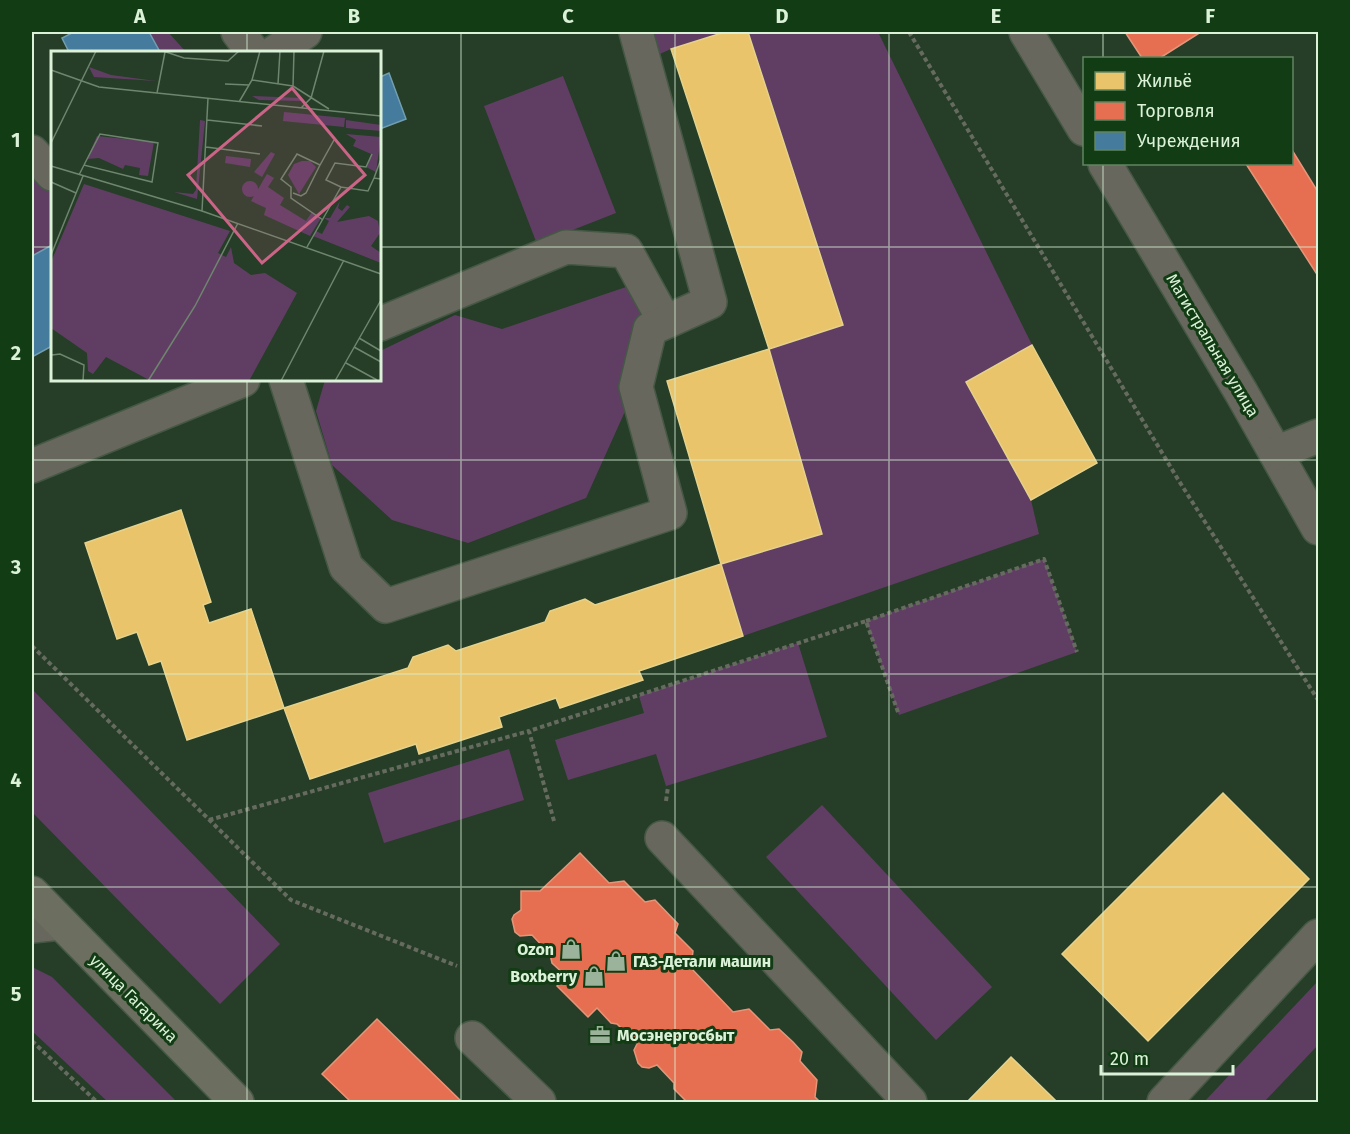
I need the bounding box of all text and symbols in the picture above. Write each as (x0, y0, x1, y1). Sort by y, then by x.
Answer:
text: A (133, 4, 147, 28)
text: B (348, 4, 360, 28)
text: C (562, 4, 574, 28)
text: D (775, 4, 789, 28)
text: E (991, 4, 1001, 28)
text: F (1205, 4, 1215, 28)
inset map (51, 51, 381, 381)
legend (1083, 57, 1293, 165)
text: Жильё (1137, 70, 1192, 92)
text: Торговля (1137, 100, 1215, 122)
text: 1 (11, 128, 21, 152)
text: Учреждения (1137, 130, 1241, 152)
street label: Магистральная улица (1162, 270, 1263, 420)
text: 2 (11, 341, 21, 365)
text: 3 (10, 555, 21, 579)
text: 4 (10, 768, 22, 792)
shop icon: Ozon (559, 937, 583, 961)
place label: Ozon (517, 940, 554, 959)
shop icon: ГАЗ-Детали машин (604, 949, 628, 973)
street label: улица Гагарина (86, 951, 181, 1046)
place label: ГАЗ-Детали машин (633, 952, 771, 971)
shop icon: Boxberry (582, 964, 606, 988)
place label: Boxberry (510, 967, 578, 986)
text: 5 (11, 982, 22, 1006)
office icon: Мосэнергосбыт (588, 1023, 612, 1047)
place label: Мосэнергосбыт (617, 1026, 735, 1045)
scale bar (1101, 1038, 1233, 1076)
text: 20 m (1110, 1048, 1149, 1070)

